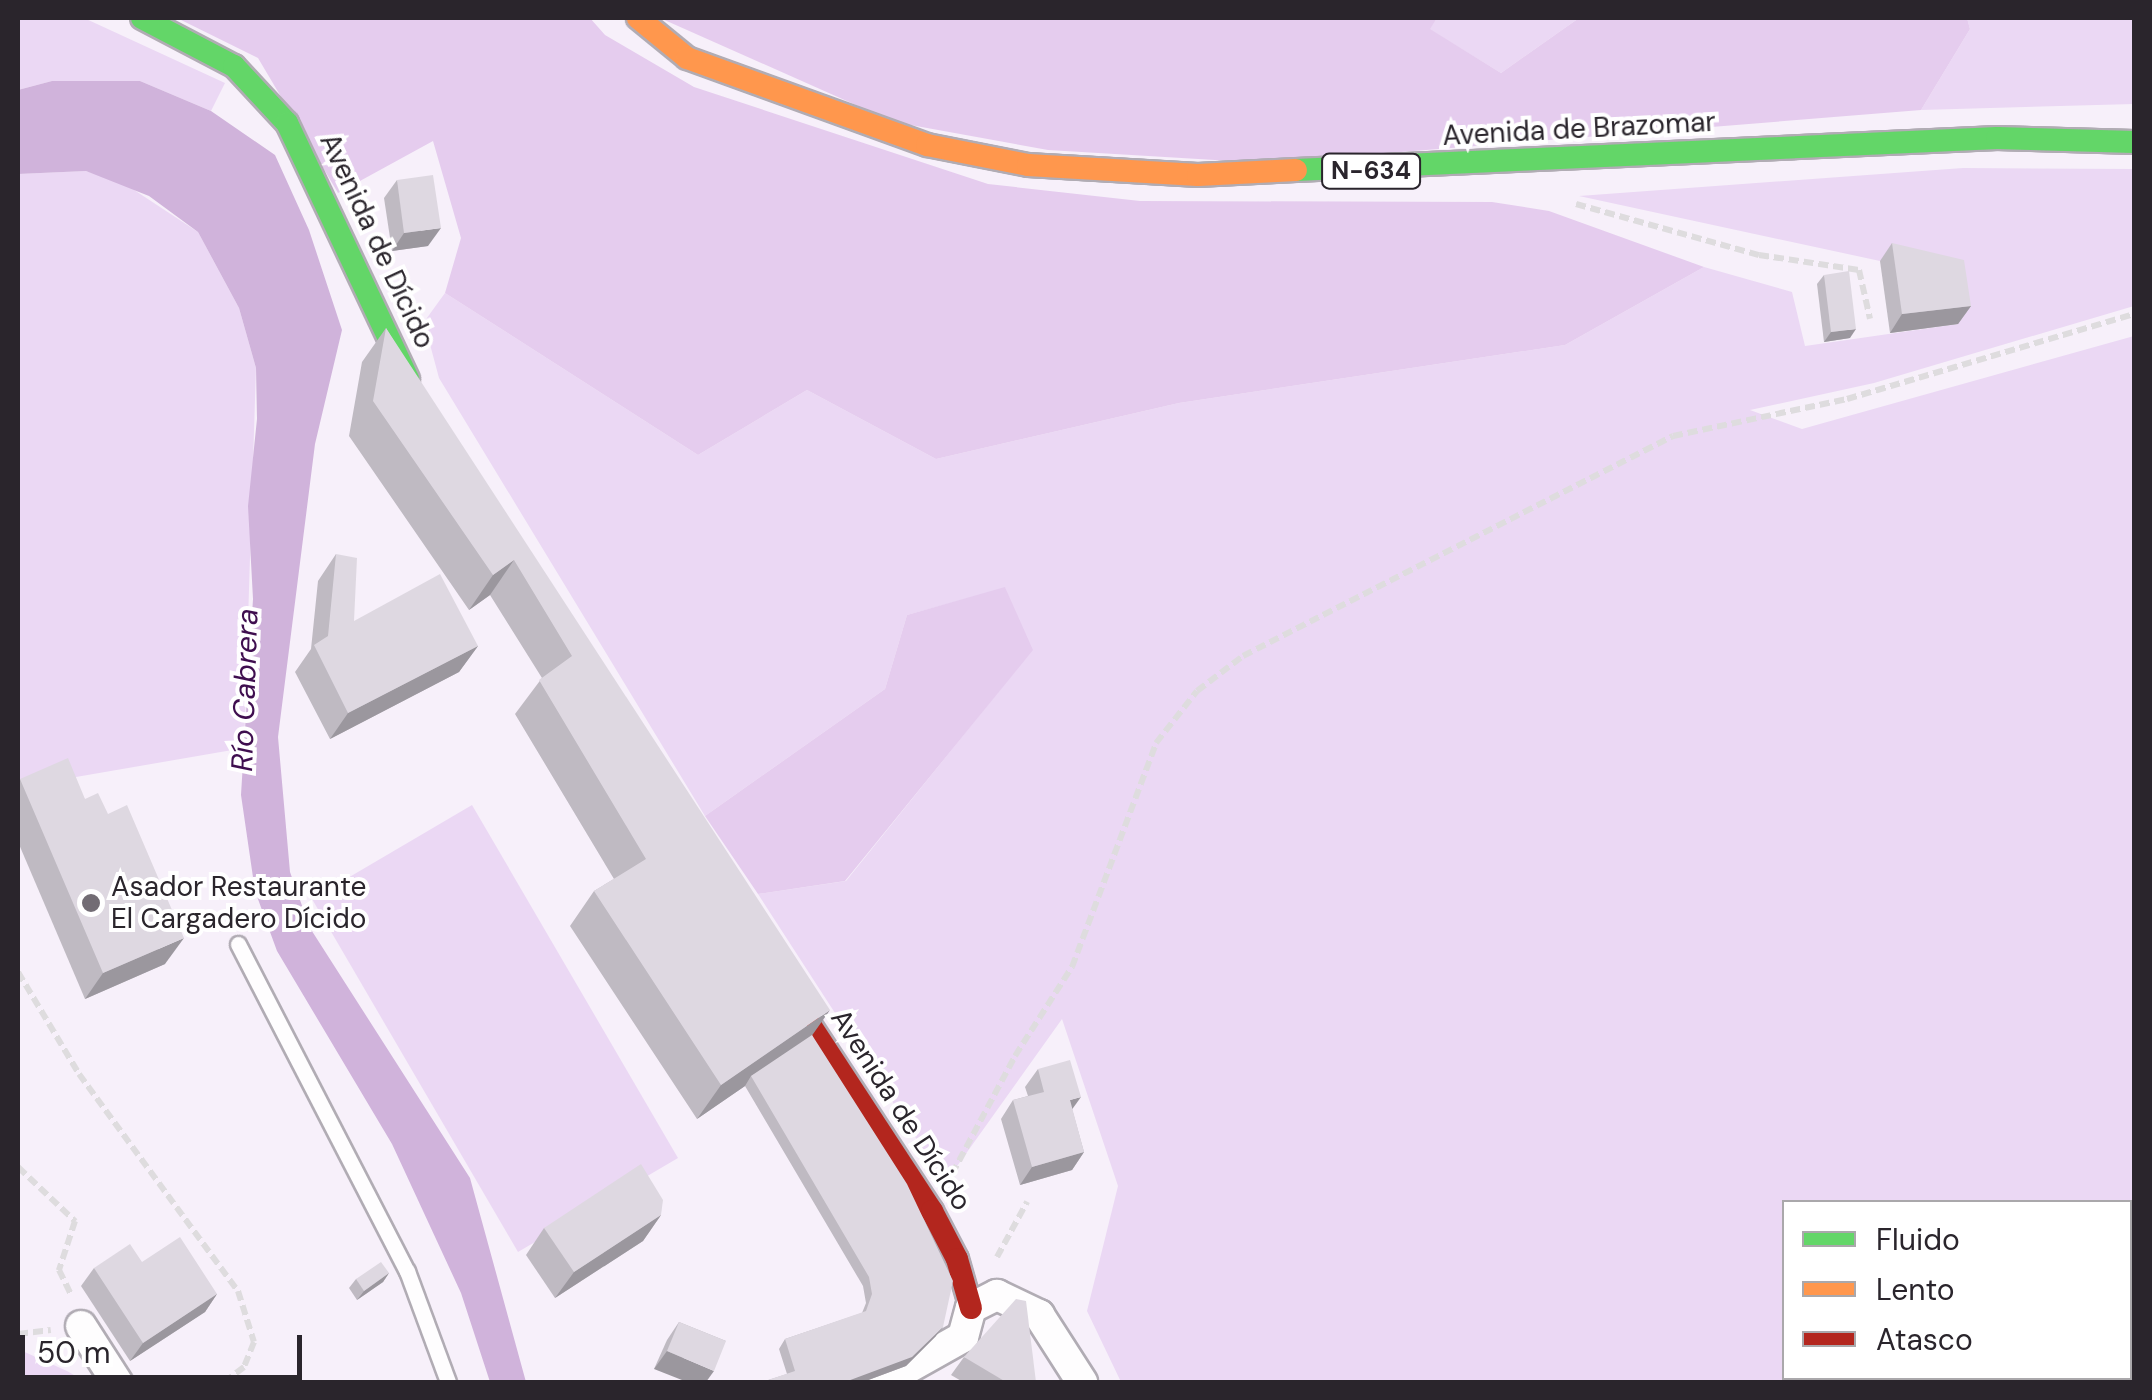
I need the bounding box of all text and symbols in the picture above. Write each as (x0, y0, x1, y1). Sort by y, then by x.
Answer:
street label: Avenida de Brazomar (1442, 105, 1716, 153)
street label: Avenida de Dícido (312, 128, 442, 354)
road number: N-634 (1321, 151, 1421, 191)
water label: Río Cabrera (224, 608, 266, 772)
place label: Asador Restaurante El Cargadero Dícido (111, 870, 366, 936)
marker: Asador Restaurante El Cargadero Dícido (80, 892, 102, 914)
street label: Avenida de Dícido (823, 1003, 979, 1217)
legend (1782, 1200, 2132, 1380)
text: Fluido (1876, 1220, 1960, 1259)
text: Lento (1876, 1270, 1955, 1309)
scale bar (25, 1315, 308, 1377)
text: Atasco (1876, 1320, 1973, 1359)
text: 50 m (37, 1333, 111, 1372)

